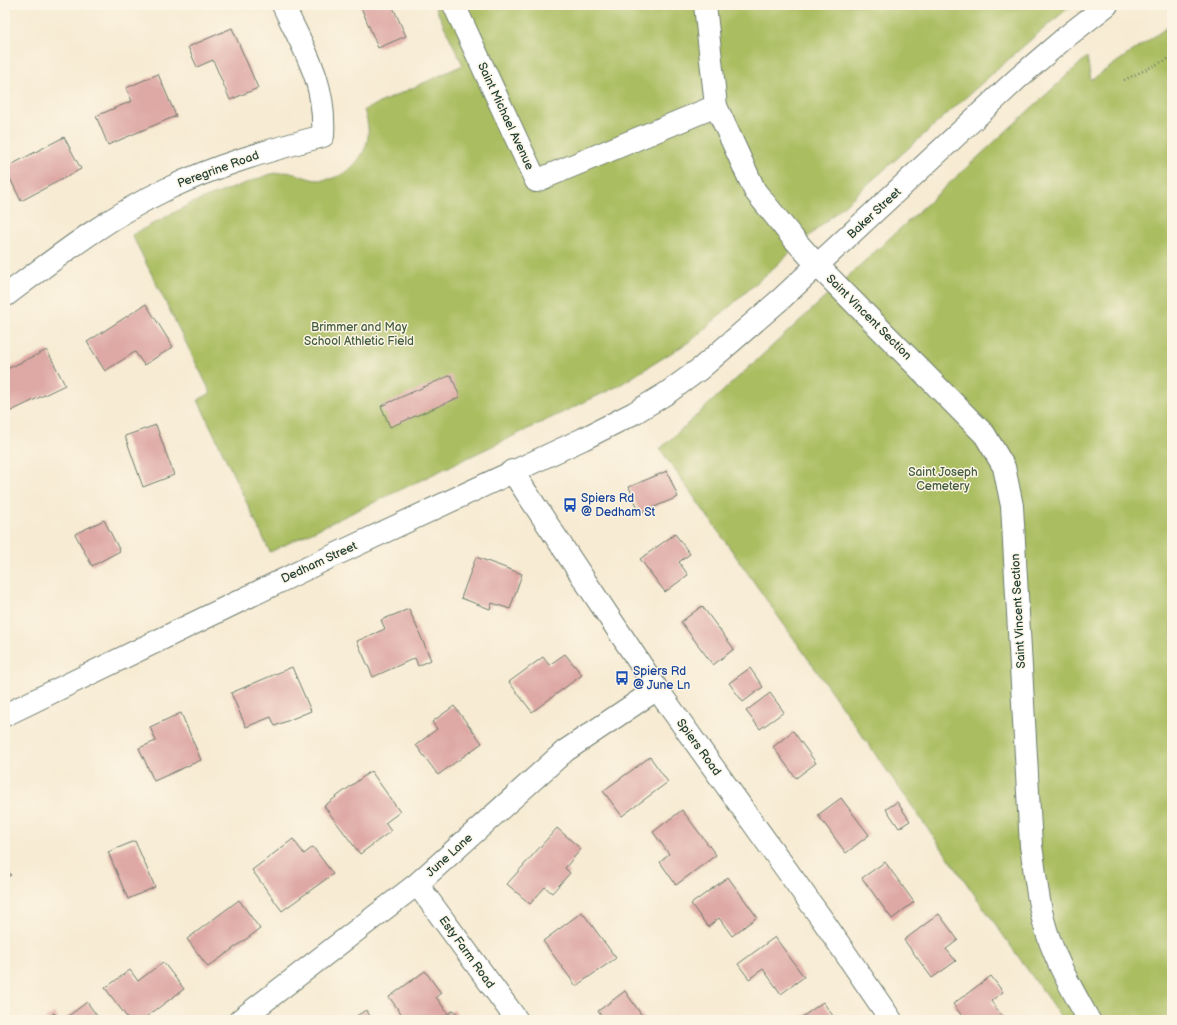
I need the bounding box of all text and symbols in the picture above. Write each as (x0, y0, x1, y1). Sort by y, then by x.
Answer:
street label: Saint Michael Avenue (474, 60, 537, 172)
street label: Peregrine Road (175, 148, 261, 191)
street label: Baker Street (844, 184, 905, 242)
street label: Saint Vincent Section (823, 271, 915, 363)
park label: Brimmer and May School Athletic Field (304, 320, 414, 349)
park label: Saint Joseph Cemetery (908, 465, 978, 494)
place label: Spiers Rd @ Dedham St (581, 491, 655, 520)
bus stop icon: Spiers Rd @ Dedham St (562, 497, 578, 513)
street label: Dedham Street (279, 538, 360, 587)
street label: Saint Vincent Section (1008, 553, 1029, 669)
place label: Spiers Rd @ June Ln (633, 664, 691, 693)
bus stop icon: Spiers Rd @ June Ln (614, 670, 630, 686)
street label: Spiers Road (673, 716, 724, 779)
street label: June Lane (423, 831, 476, 880)
street label: Esty Farm Road (435, 913, 498, 991)

